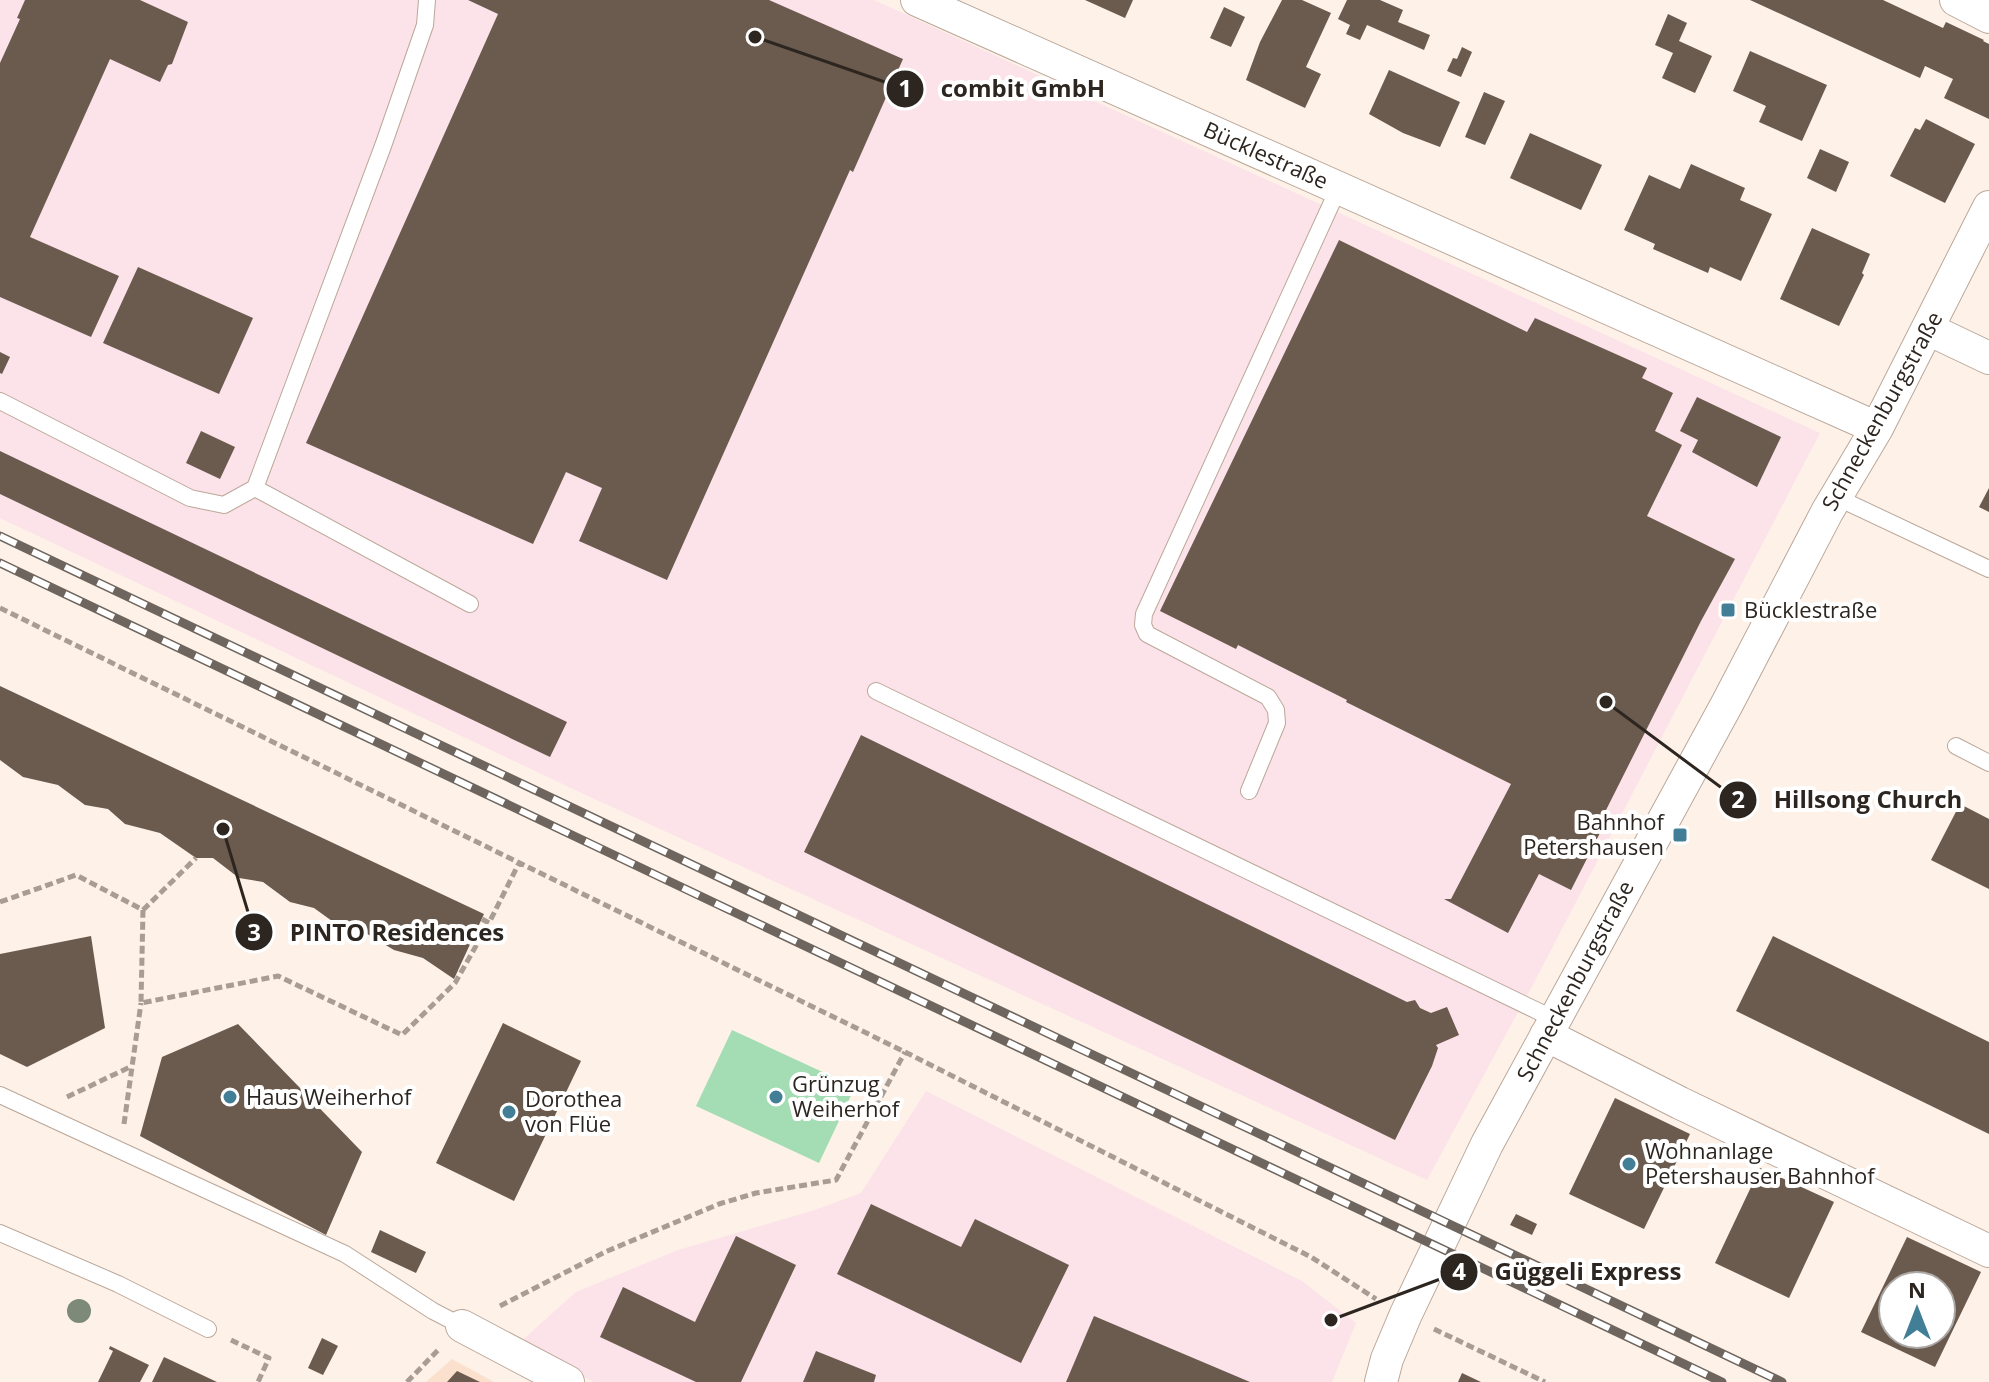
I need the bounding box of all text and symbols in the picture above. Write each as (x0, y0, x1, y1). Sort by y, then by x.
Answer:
callout: combit GmbH (885, 65, 1121, 113)
text: 1 (898, 71, 912, 104)
text: combit GmbH (941, 71, 1105, 104)
street label: Bücklestraße (1199, 113, 1333, 195)
street label: Schneckenburgstraße (1814, 306, 1948, 515)
place label: Bücklestraße (1744, 594, 1877, 624)
marker: Bücklestraße (1719, 601, 1737, 619)
callout: Hillsong Church (1718, 776, 1978, 824)
text: 2 (1731, 782, 1745, 815)
text: Hillsong Church (1774, 782, 1962, 815)
place label: Bahnhof Petershausen (1523, 806, 1666, 861)
marker: Bahnhof Petershausen (1671, 826, 1689, 844)
street label: Schneckenburgstraße (1508, 875, 1640, 1086)
callout: PINTO Residences (234, 908, 521, 956)
text: 3 (247, 915, 261, 948)
text: PINTO Residences (290, 915, 504, 948)
place label: Grünzug Weiherhof (792, 1068, 901, 1123)
place label: Haus Weiherhof (246, 1081, 413, 1111)
place label: Dorothea von Flüe (525, 1083, 622, 1138)
marker: Haus Weiherhof (221, 1088, 239, 1106)
marker: Grünzug Weiherhof (767, 1088, 785, 1106)
marker: Dorothea von Flüe (500, 1103, 518, 1121)
place label: Wohnanlage Petershauser Bahnhof (1645, 1135, 1876, 1190)
marker: Wohnanlage Petershauser Bahnhof (1620, 1155, 1638, 1173)
callout: Güggeli Express (1439, 1248, 1697, 1296)
text: 4 (1452, 1254, 1466, 1287)
text: Güggeli Express (1495, 1254, 1681, 1287)
north arrow (1877, 1270, 1957, 1350)
text: N (1908, 1274, 1926, 1304)

